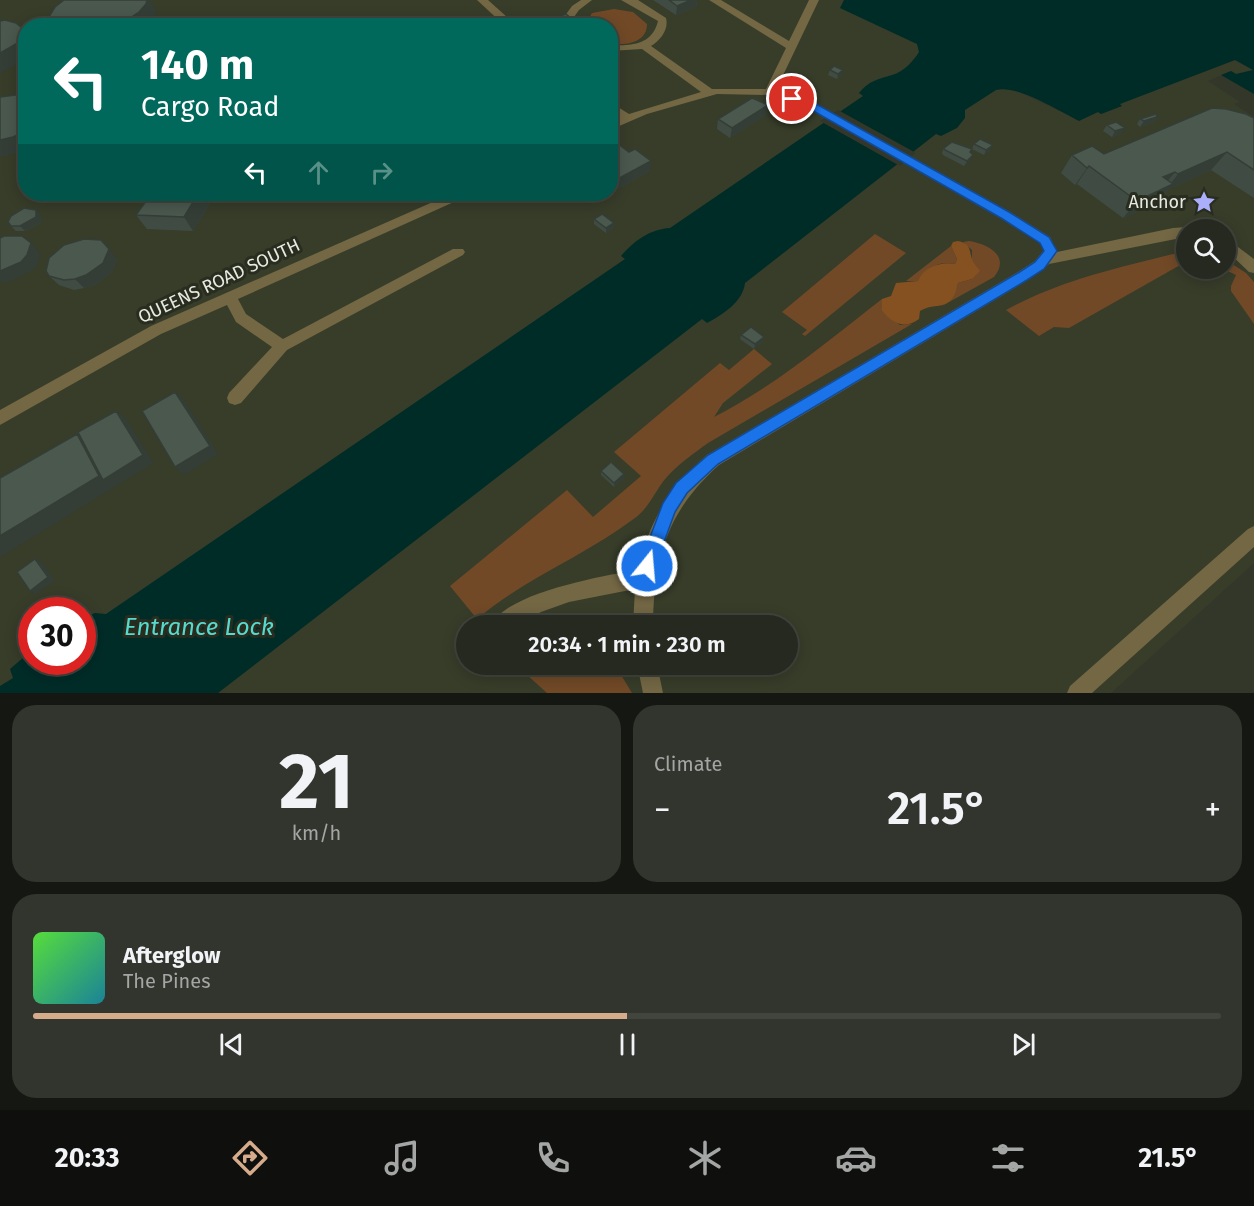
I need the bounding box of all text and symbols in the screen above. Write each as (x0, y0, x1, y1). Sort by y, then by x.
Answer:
text: 140 m (141, 40, 254, 90)
icon: left (42, 42, 120, 120)
pin (766, 73, 817, 124)
icon: arrive (775, 82, 808, 115)
text: Cargo Road (141, 91, 279, 123)
icon: left (239, 156, 272, 189)
icon: ahead (302, 156, 335, 189)
icon: right (365, 156, 398, 189)
place icon: Anchor (1191, 189, 1217, 215)
place label: Anchor (1129, 191, 1186, 213)
map controls (1176, 219, 1236, 279)
button: search (1176, 219, 1236, 279)
street label: QUEENS ROAD SOUTH (135, 234, 303, 328)
position arrow (615, 534, 679, 598)
speed limit sign: 30 (18, 597, 96, 675)
water label: Entrance Lock (124, 613, 274, 641)
text: 20:34 · 1 min · 230 m (528, 631, 726, 658)
text: 21 (279, 735, 354, 829)
text: Climate (654, 752, 722, 776)
text: 21.5° (887, 782, 988, 836)
text: − (654, 790, 671, 830)
text: + (1205, 790, 1221, 830)
text: km/h (292, 821, 341, 845)
text: Afterglow (123, 942, 220, 969)
text: The Pines (123, 969, 210, 993)
icon: previous (215, 1028, 248, 1061)
icon: pause (611, 1028, 644, 1061)
icon: next (1007, 1028, 1040, 1061)
icon: directions (229, 1137, 271, 1179)
icon: music (381, 1137, 423, 1179)
icon: phone (532, 1137, 574, 1179)
icon: climate (684, 1137, 726, 1179)
icon: car (835, 1137, 877, 1179)
icon: filters (987, 1137, 1029, 1179)
text: 20:33 (55, 1142, 120, 1174)
text: 21.5° (1138, 1142, 1199, 1174)

